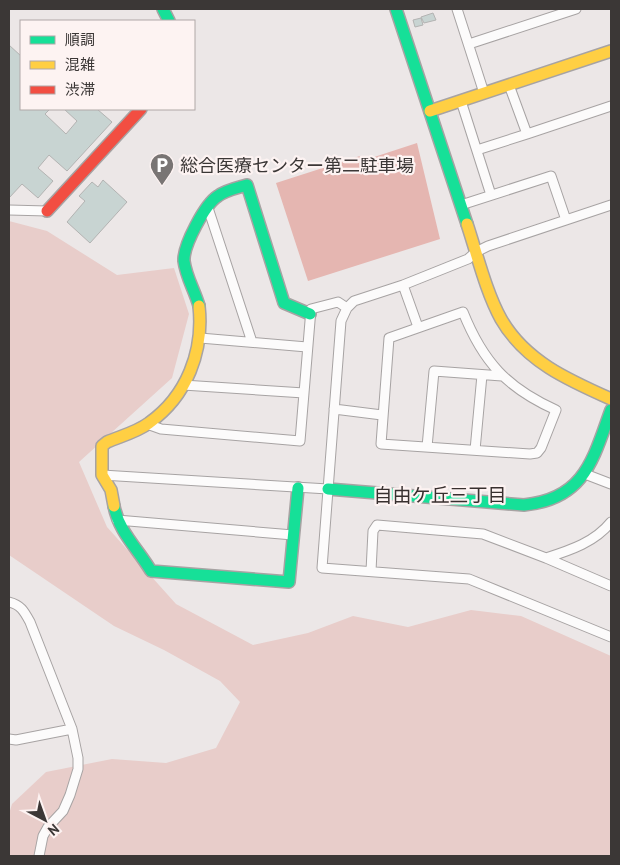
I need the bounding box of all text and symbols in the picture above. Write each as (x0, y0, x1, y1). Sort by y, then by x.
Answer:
legend (20, 20, 195, 110)
text: 順調 (65, 30, 95, 49)
text: 混雑 (65, 55, 95, 74)
text: 渋滞 (65, 80, 95, 99)
parking icon: 総合医療センター第二駐車場 (149, 152, 175, 186)
place label: 総合医療センター第二駐車場 (180, 154, 414, 177)
district label: 自由ケ丘三丁目 (373, 483, 507, 507)
north arrow (20, 795, 70, 845)
text: N (44, 820, 63, 840)

